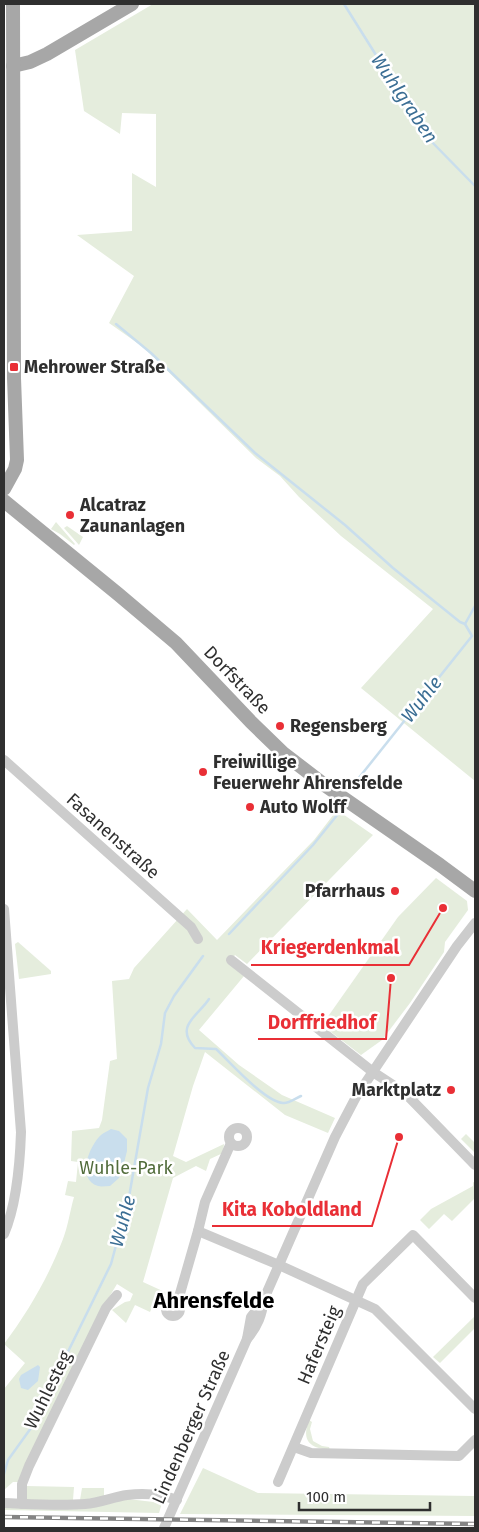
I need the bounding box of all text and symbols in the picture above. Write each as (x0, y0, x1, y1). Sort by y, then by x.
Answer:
water label: Wuhlgraben (366, 49, 443, 147)
place label: Mehrower Straße (24, 356, 165, 378)
marker: Mehrower Straße (8, 361, 20, 373)
place label: Alcatraz Zaunanlagen (79, 494, 185, 537)
marker: Alcatraz Zaunanlagen (64, 509, 76, 521)
street label: Dorfstraße (199, 641, 275, 719)
water label: Wuhle (396, 671, 447, 727)
place label: Regensberg (290, 715, 387, 737)
marker: Regensberg (274, 720, 286, 732)
place label: Freiwillige Feuerwehr Ahrensfelde (213, 751, 403, 794)
marker: Freiwillige Feuerwehr Ahrensfelde (197, 766, 209, 778)
street label: Fasanenstraße (62, 788, 164, 884)
place label: Auto Wolff (259, 796, 348, 818)
marker: Auto Wolff (244, 801, 256, 813)
place label: Pfarrhaus (305, 880, 385, 902)
marker: Pfarrhaus (389, 885, 401, 897)
callout: Kriegerdenkmal (251, 931, 409, 965)
text: Kriegerdenkmal (261, 936, 400, 959)
callout: Dorffriedhof (258, 1005, 386, 1039)
text: Dorffriedhof (268, 1011, 378, 1034)
place label: Marktplatz (352, 1079, 441, 1101)
marker: Marktplatz (445, 1084, 457, 1096)
park label: Wuhle-Park (79, 1157, 173, 1179)
callout: Kita Koboldland (212, 1192, 372, 1226)
water label: Wuhle (105, 1193, 140, 1249)
text: Kita Koboldland (222, 1198, 362, 1221)
district label: Ahrensfelde (153, 1287, 274, 1314)
street label: Hafersteig (293, 1302, 346, 1388)
street label: Wuhlesteg (20, 1347, 77, 1433)
street label: Lindenberger Straße (147, 1347, 235, 1507)
scale bar (299, 1480, 430, 1512)
text: 100 m (306, 1488, 346, 1506)

